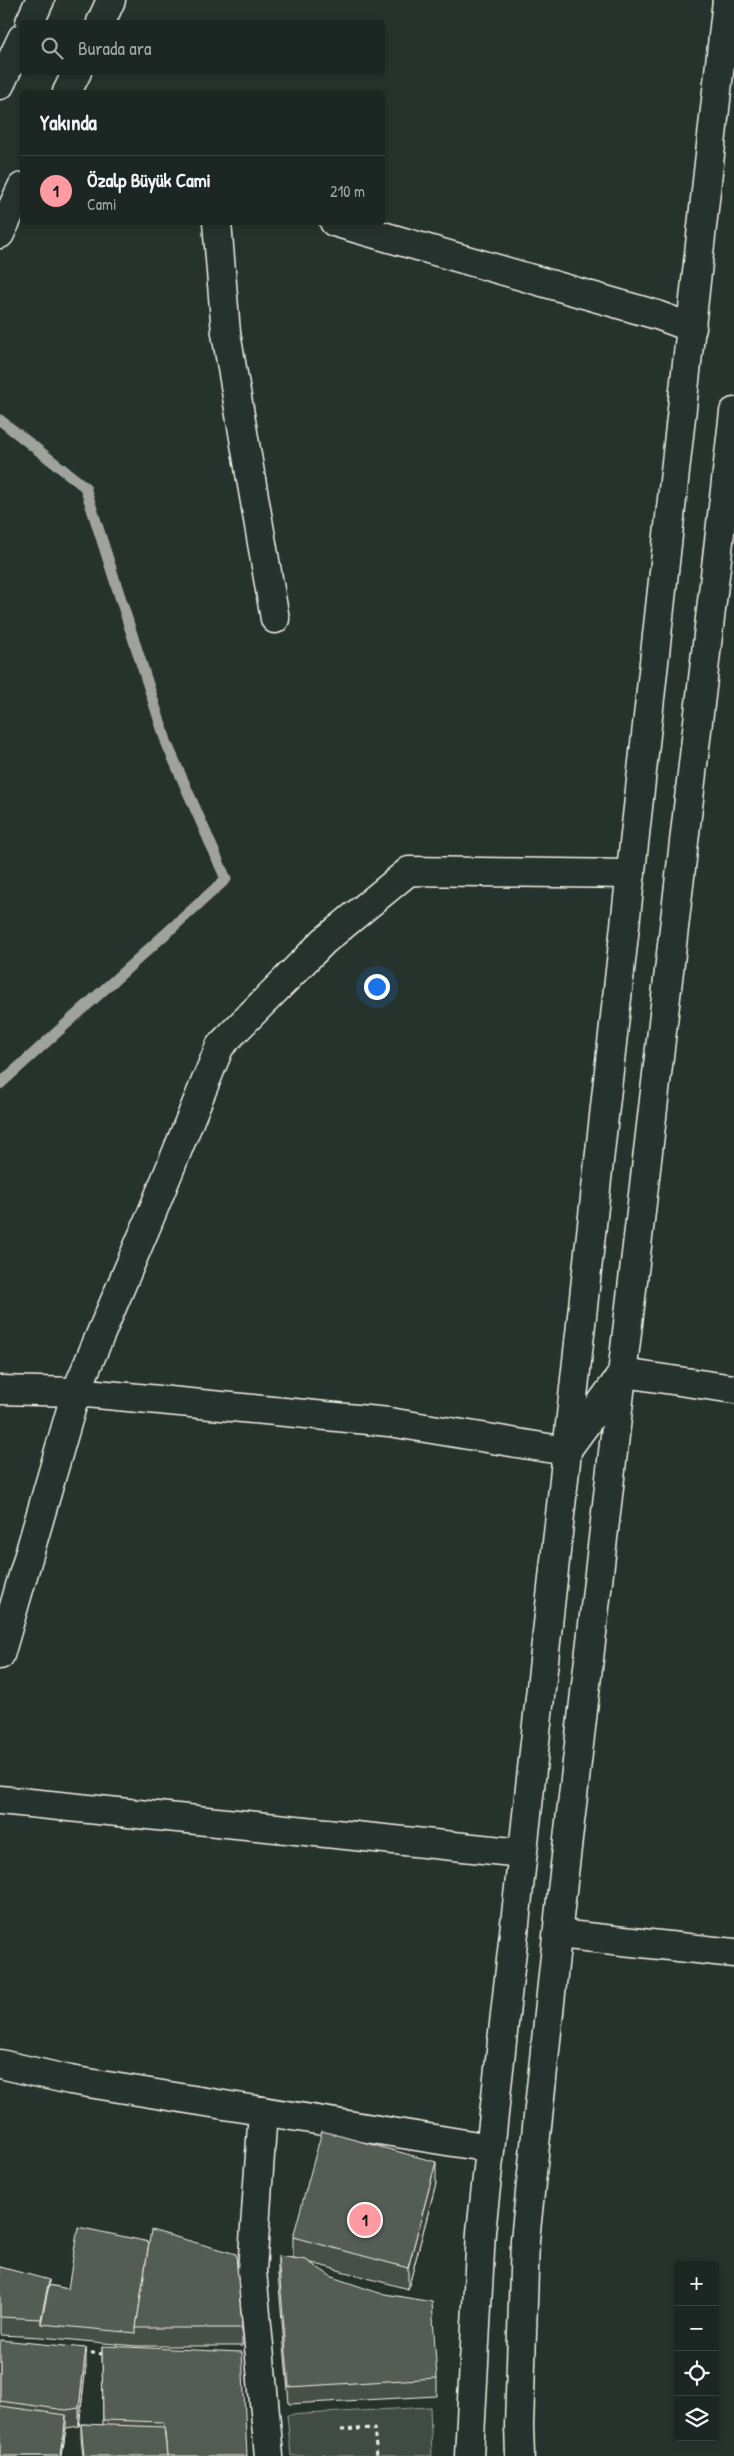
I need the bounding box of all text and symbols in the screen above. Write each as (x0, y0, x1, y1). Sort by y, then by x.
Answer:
search box (20, 20, 385, 75)
icon: search (38, 34, 66, 62)
text: Burada ara (78, 35, 151, 61)
text: Yakında (40, 108, 97, 137)
text: Özalp Büyük Cami (87, 167, 211, 193)
text: 1 (53, 180, 59, 202)
text: 210 m (330, 180, 365, 202)
text: Cami (87, 193, 117, 215)
your location (364, 974, 390, 1000)
pin: 1 (349, 2201, 381, 2239)
map controls (674, 2261, 719, 2441)
button: + (674, 2261, 719, 2306)
button: − (674, 2306, 719, 2351)
button: locate (674, 2351, 719, 2396)
button: layers (674, 2396, 719, 2441)

